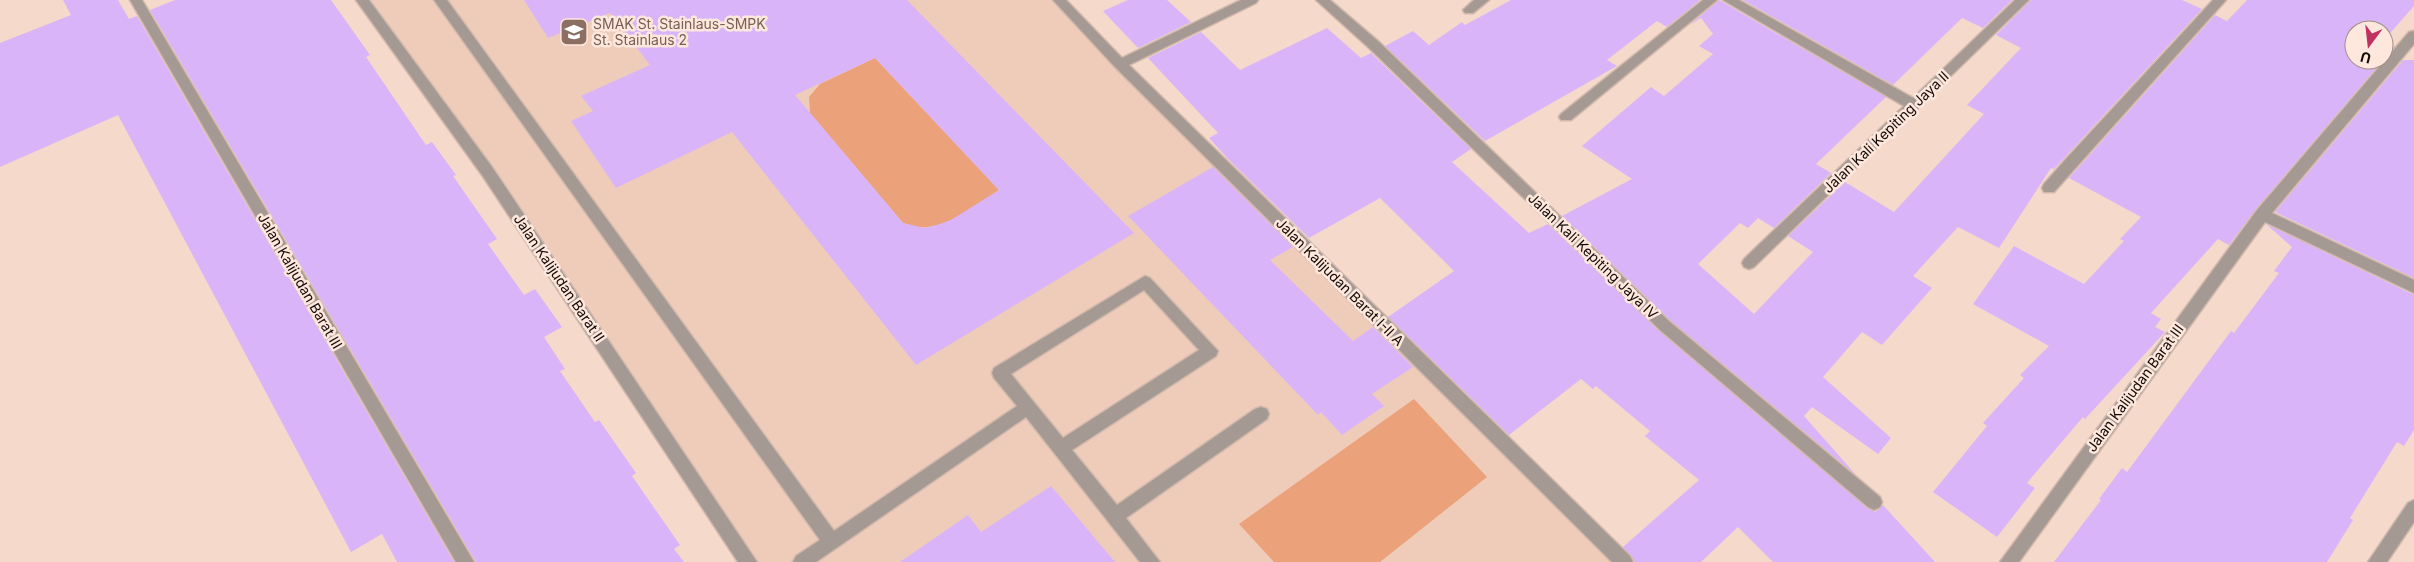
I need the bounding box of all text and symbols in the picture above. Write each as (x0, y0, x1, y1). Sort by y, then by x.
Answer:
place label: SMAK St. Stainlaus-SMPK St. Stainlaus 2 (593, 15, 766, 48)
school or university icon: SMAK St. Stainlaus-SMPK St. Stainlaus 2 (559, 17, 589, 47)
north arrow (2344, 20, 2394, 70)
text: U (2358, 49, 2373, 68)
street label: Jalan Kali Kepiting Jaya II (1819, 67, 1952, 196)
street label: Jalan Kali Kepiting Jaya IV (1525, 189, 1662, 322)
street label: Jalan Kalijudan Barat III (255, 210, 346, 352)
street label: Jalan Kalijudan Barat II (510, 211, 608, 345)
street label: Jalan Kalijudan Barat I-II A (1273, 214, 1408, 349)
street label: Jalan Kalijudan Barat III (2083, 321, 2187, 455)

